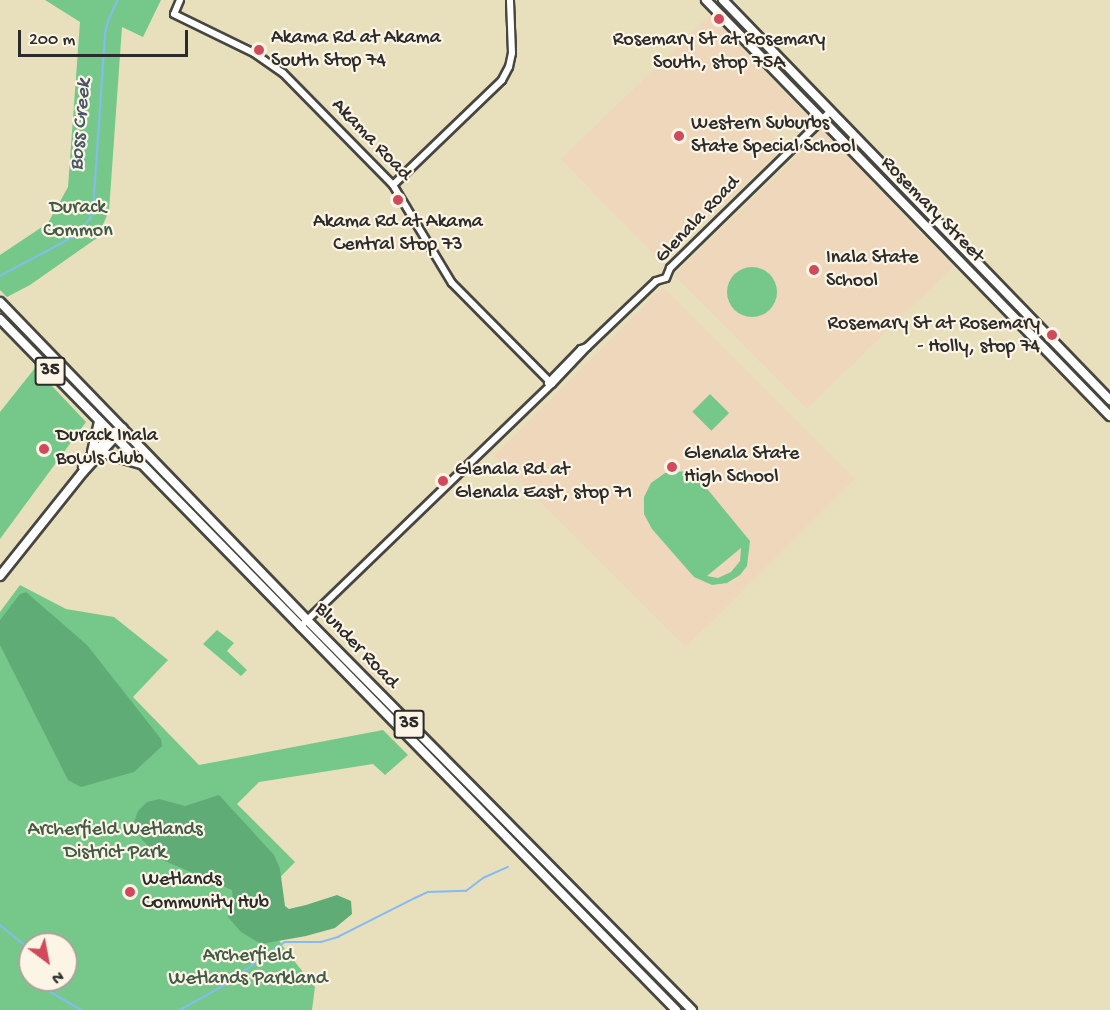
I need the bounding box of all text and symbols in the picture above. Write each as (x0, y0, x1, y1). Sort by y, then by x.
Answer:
marker: Rosemary St at Rosemary South, stop 75A (712, 12, 726, 26)
scale bar (21, 18, 190, 56)
place label: Akama Rd at Akama South Stop 74 (271, 27, 441, 74)
place label: Rosemary St at Rosemary South, stop 75A (613, 28, 825, 75)
text: 200 m (29, 30, 75, 51)
marker: Akama Rd at Akama South Stop 74 (252, 43, 266, 57)
water label: Boss Creek (65, 78, 99, 172)
street label: Akama Road (326, 94, 416, 186)
place label: Western Suburbs State Special School (691, 112, 856, 159)
marker: Western Suburbs State Special School (672, 129, 686, 143)
street label: Rosemary Street (875, 152, 989, 268)
street label: Glenala Road (651, 171, 745, 269)
marker: Akama Rd at Akama Central Stop 73 (391, 193, 405, 207)
park label: Durack Common (43, 197, 113, 244)
place label: Akama Rd at Akama Central Stop 73 (313, 210, 483, 257)
place label: Inala State School (826, 246, 919, 293)
marker: Inala State School (807, 263, 821, 277)
place label: Rosemary St at Rosemary - Holly, stop 74 (828, 312, 1040, 359)
marker: Rosemary St at Rosemary - Holly, stop 74 (1045, 328, 1059, 342)
road number: 35 (34, 356, 66, 386)
place label: Durack Inala Bowls Club (56, 425, 158, 472)
marker: Durack Inala Bowls Club (37, 442, 51, 456)
place label: Glenala State High School (684, 443, 799, 490)
place label: Glenala Rd at Glenala East, stop 71 (455, 458, 632, 505)
marker: Glenala State High School (665, 460, 679, 474)
marker: Glenala Rd at Glenala East, stop 71 (436, 474, 450, 488)
street label: Blunder Road (309, 598, 403, 694)
road number: 35 (392, 709, 426, 739)
park label: Archerfield Wetlands District Park (27, 818, 203, 865)
place label: Wetlands Community Hub (142, 868, 269, 915)
marker: Wetlands Community Hub (123, 885, 137, 899)
north arrow (18, 932, 78, 992)
park label: Archerfield Wetlands Parkland (168, 945, 328, 992)
text: N (47, 965, 66, 987)

